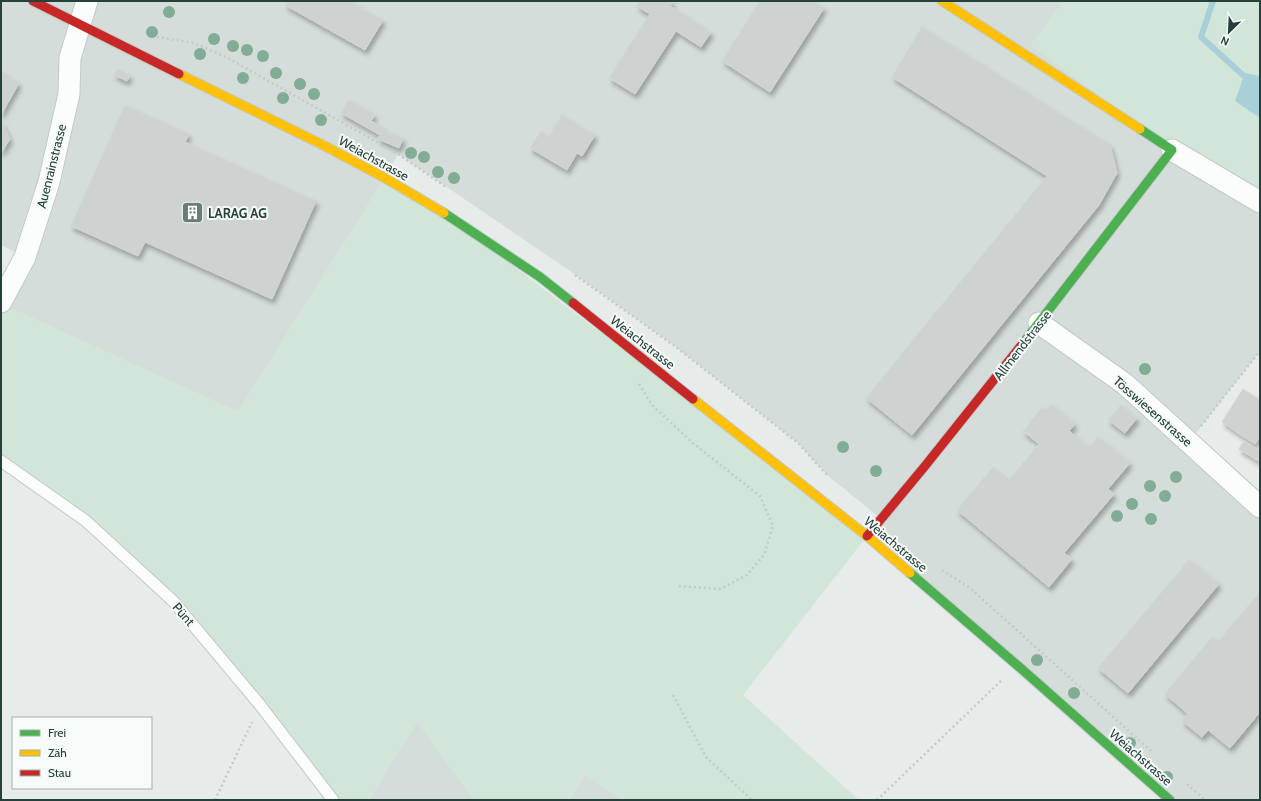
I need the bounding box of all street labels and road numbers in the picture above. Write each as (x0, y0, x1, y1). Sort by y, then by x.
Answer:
street label: Auenrainstrasse (33, 122, 69, 210)
street label: Weiachstrasse (336, 132, 412, 184)
street label: Allmendstrasse (990, 307, 1054, 383)
street label: Weiachstrasse (607, 312, 679, 372)
street label: Tösswiesenstrasse (1110, 372, 1196, 450)
street label: Weiachstrasse (861, 513, 931, 575)
street label: Pünt (170, 599, 199, 629)
street label: Weiachstrasse (1106, 725, 1176, 789)

